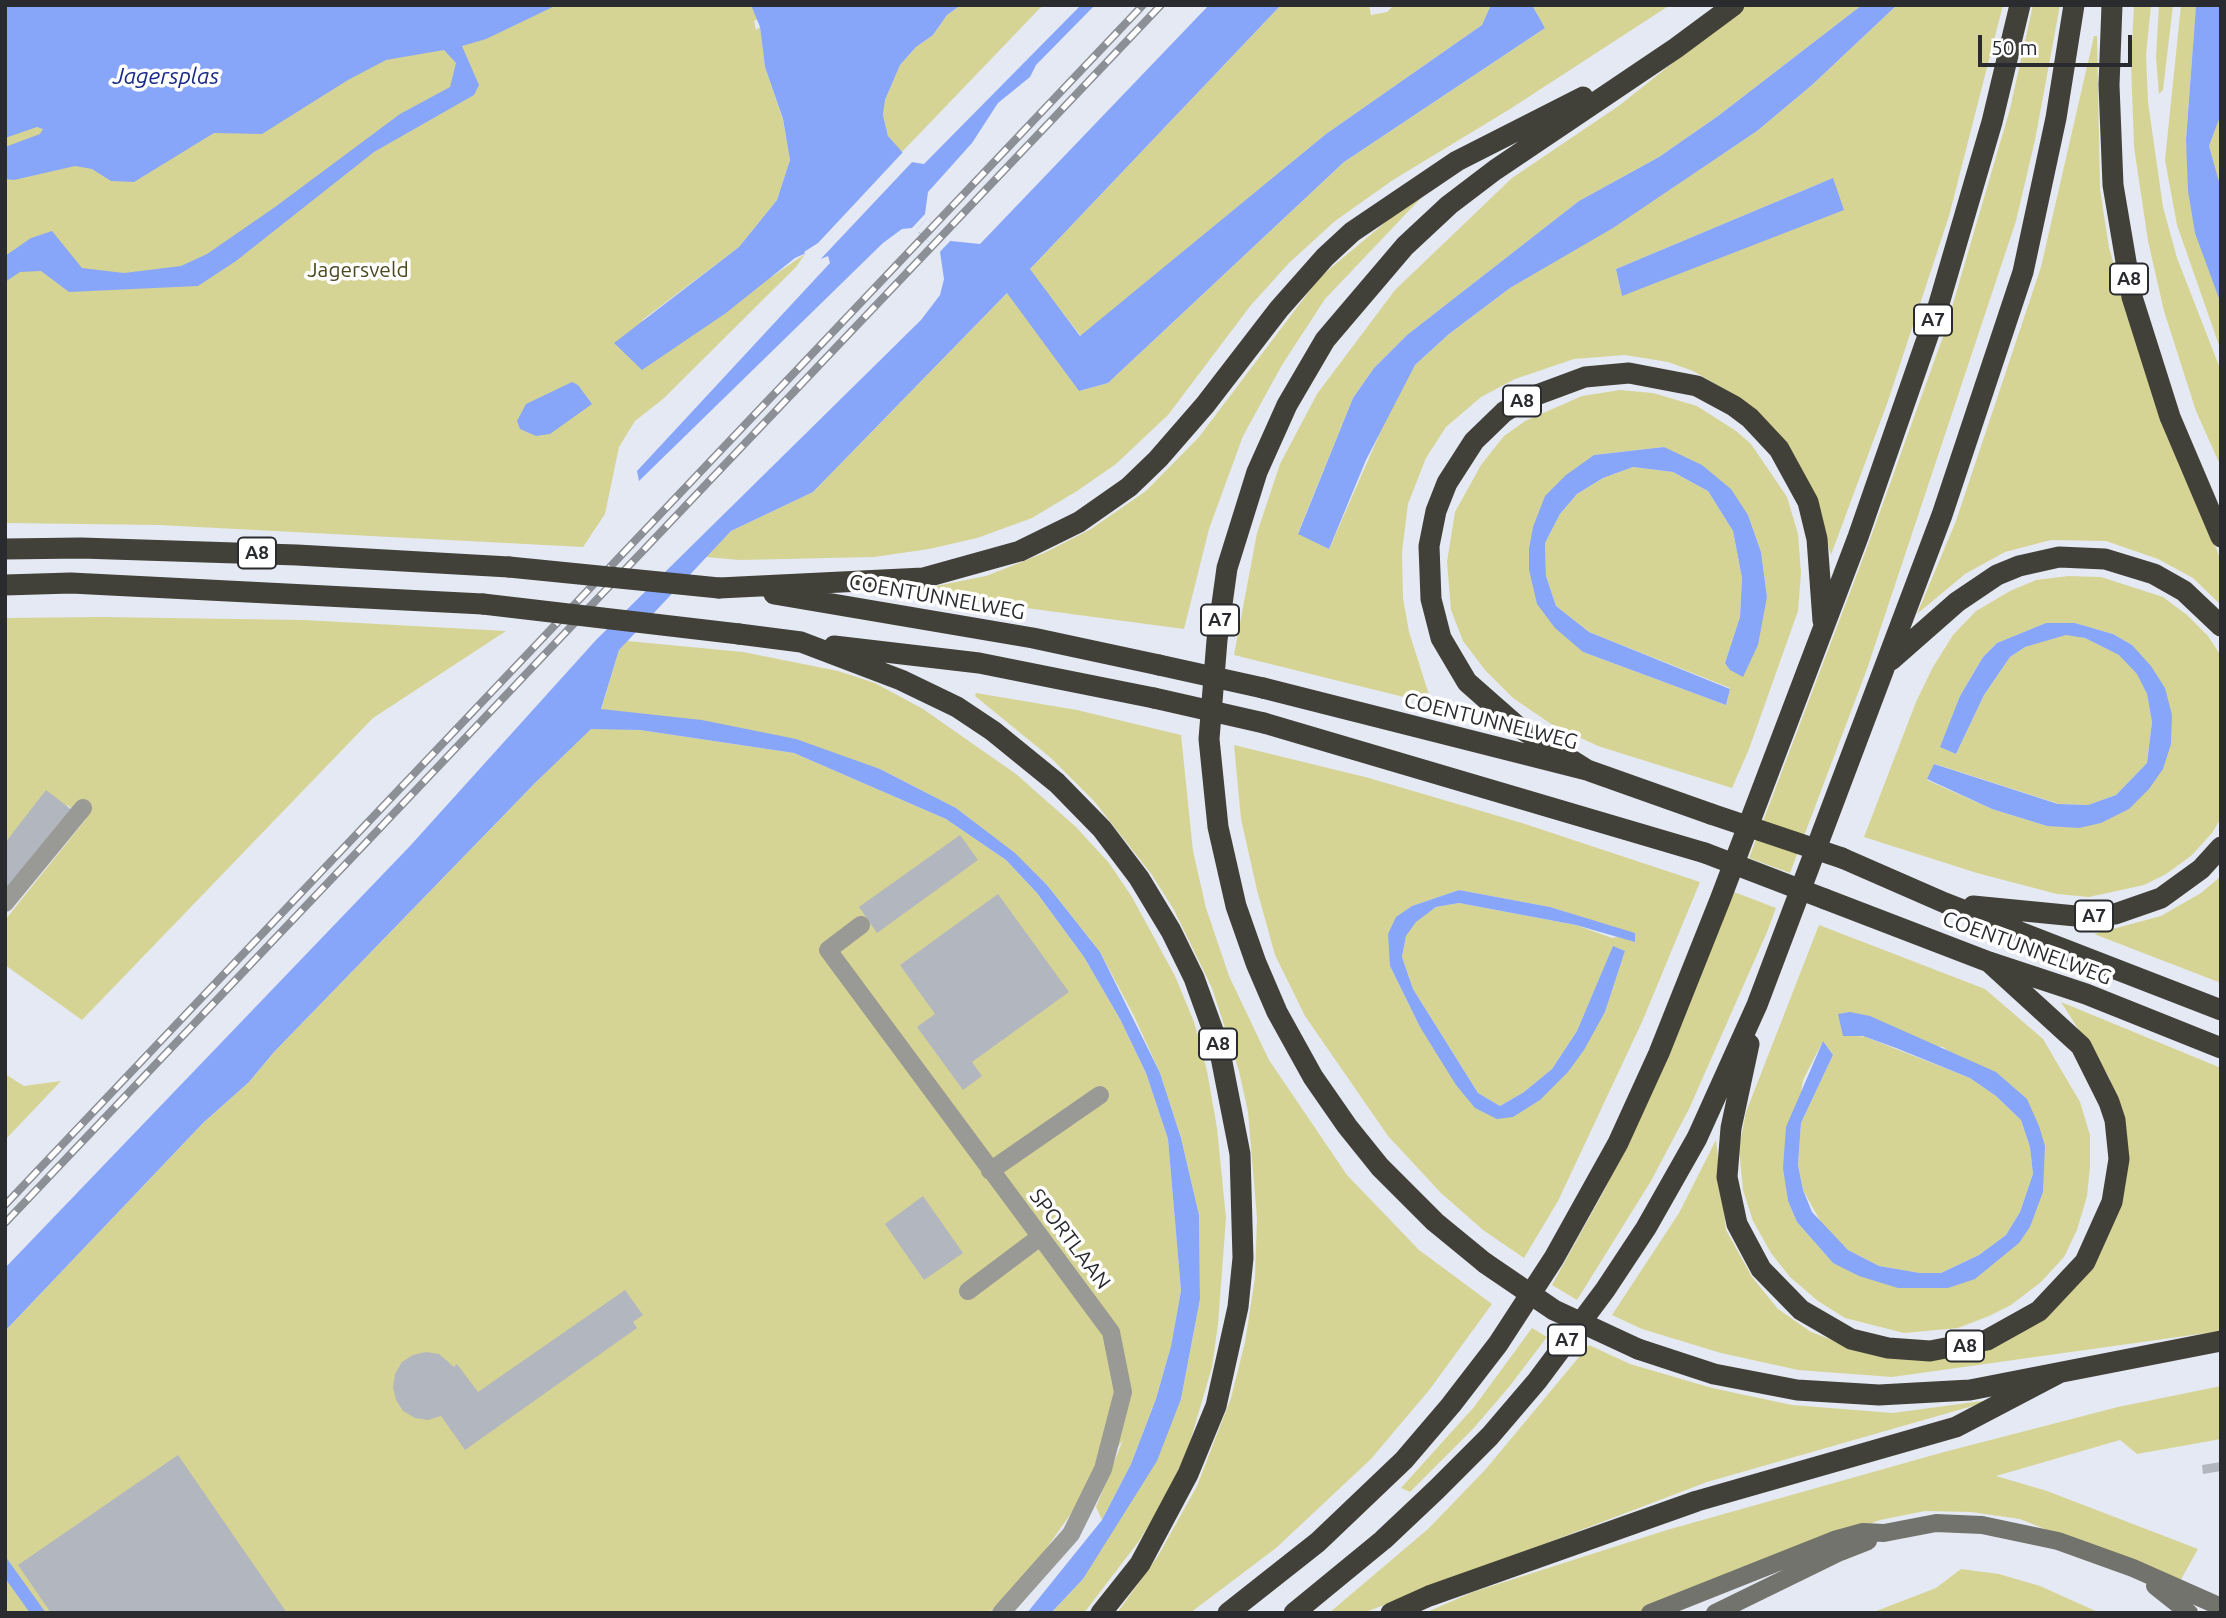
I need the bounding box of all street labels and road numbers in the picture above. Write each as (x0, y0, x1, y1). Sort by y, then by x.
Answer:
road number: A8 (2110, 264, 2148, 294)
road number: A7 (1914, 304, 1952, 336)
road number: A8 (1503, 386, 1541, 416)
road number: A8 (238, 538, 276, 568)
street label: COENTUNNELWEG (847, 569, 1027, 625)
road number: A7 (1201, 604, 1239, 636)
street label: COENTUNNELWEG (1401, 687, 1581, 755)
road number: A7 (2075, 900, 2113, 932)
street label: COENTUNNELWEG (1939, 906, 2115, 990)
road number: A8 (1199, 1028, 1237, 1060)
street label: SPORTLAAN (1024, 1184, 1116, 1294)
road number: A7 (1548, 1324, 1586, 1356)
road number: A8 (1946, 1330, 1984, 1362)

